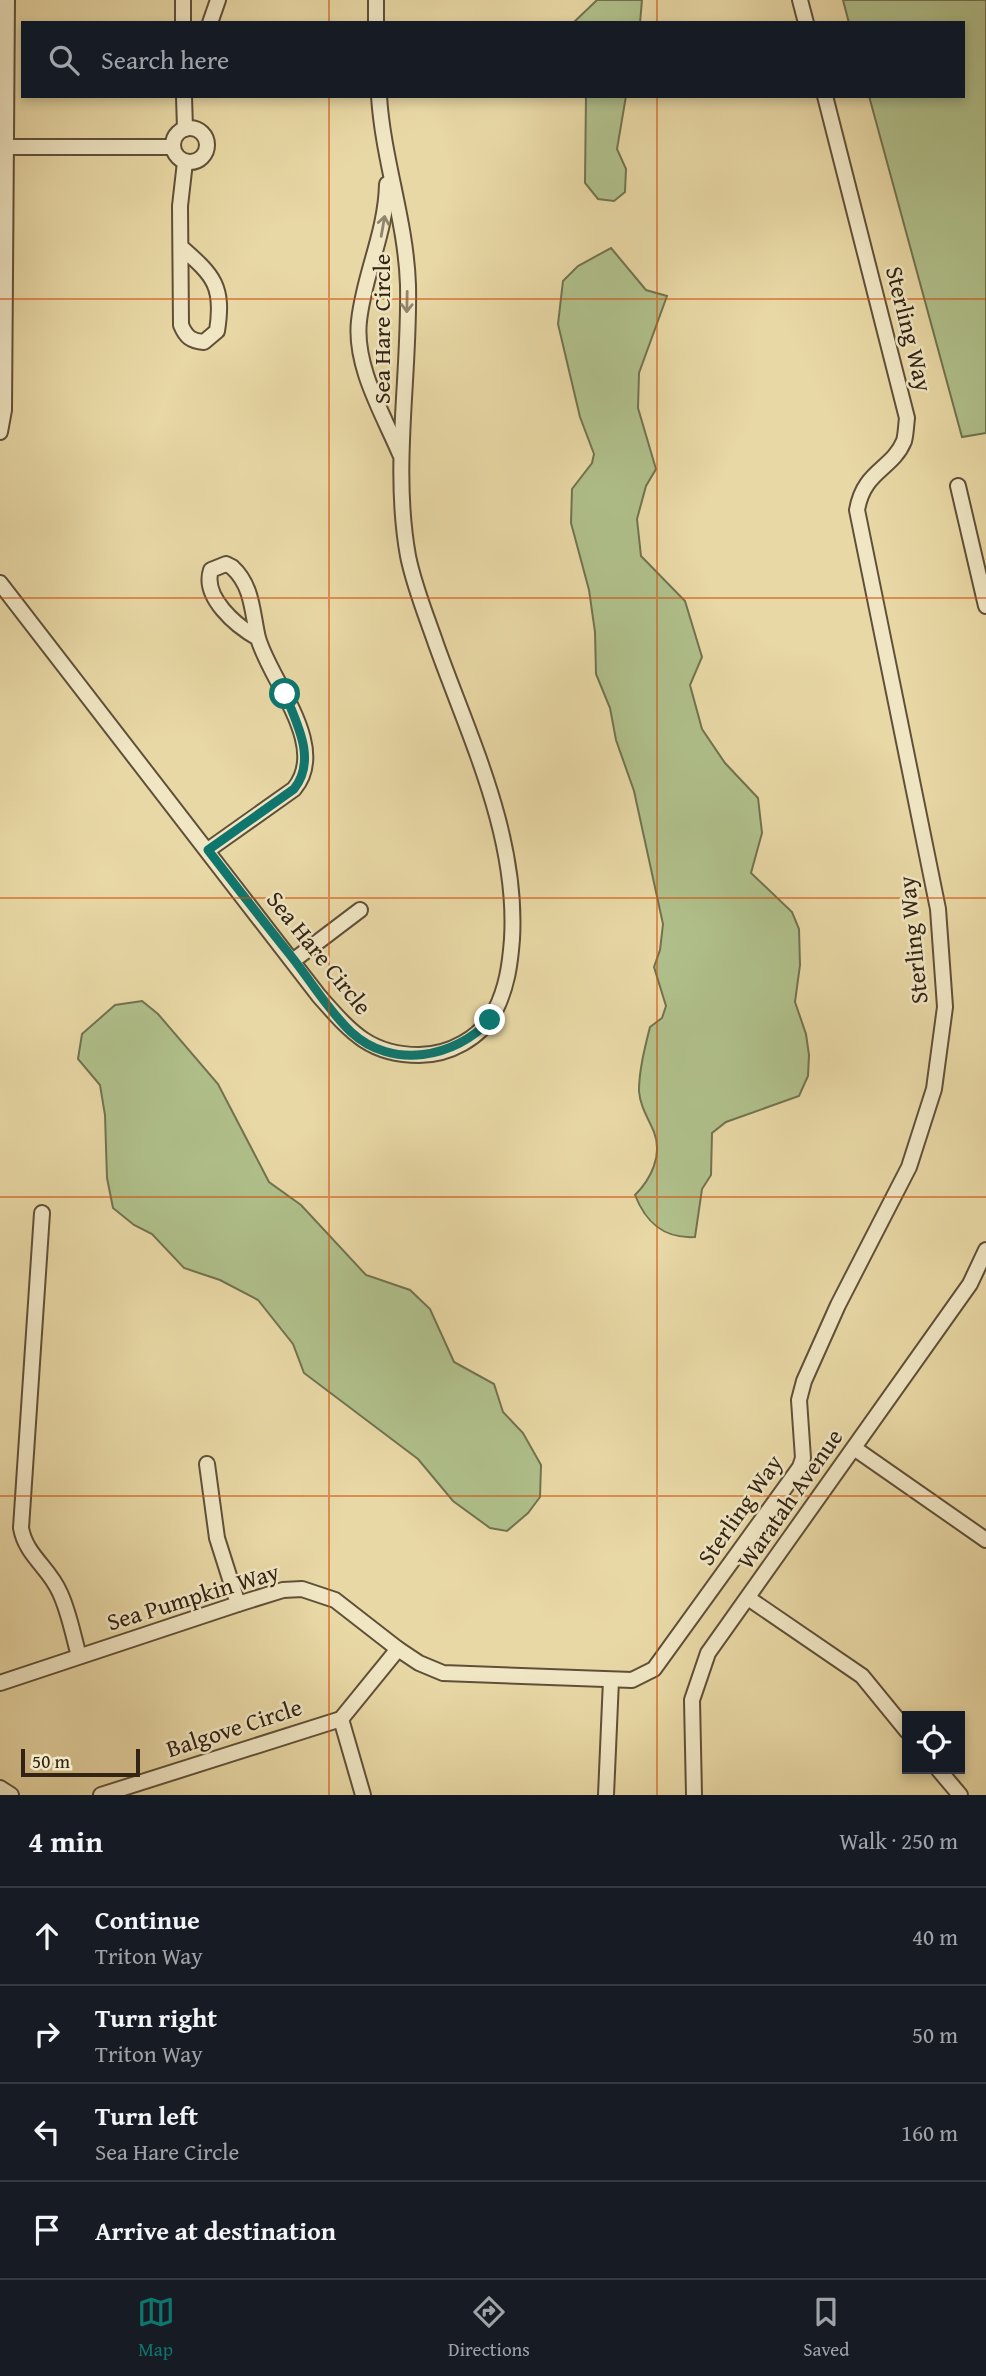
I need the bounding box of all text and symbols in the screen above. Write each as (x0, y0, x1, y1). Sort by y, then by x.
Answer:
search box (21, 21, 965, 98)
text: Search here (101, 40, 229, 79)
icon: search (45, 41, 83, 79)
one-way arrow (377, 216, 390, 238)
street label: Sea Hare Circle (364, 254, 399, 404)
street label: Sterling Way (877, 262, 942, 395)
one-way arrow (401, 290, 414, 313)
route start (269, 678, 300, 709)
street label: Sterling Way (888, 874, 937, 1006)
street label: Sea Hare Circle (258, 883, 380, 1022)
route end (474, 1004, 505, 1035)
street label: Waratah Avenue (728, 1421, 851, 1576)
street label: Sterling Way (688, 1447, 791, 1572)
street label: Sea Pumpkin Way (102, 1554, 283, 1639)
street label: Balgove Circle (161, 1689, 306, 1766)
map controls (902, 1711, 965, 1774)
button: locate (902, 1711, 965, 1774)
scale bar (21, 1746, 140, 1778)
text: 50 m (32, 1747, 70, 1775)
text: 4 min (28, 1819, 103, 1863)
text: Walk · 250 m (839, 1824, 958, 1857)
text: Continue (95, 1900, 200, 1939)
icon: ahead (28, 1917, 66, 1955)
text: 40 m (912, 1920, 958, 1953)
text: Triton Way (95, 1939, 203, 1972)
text: Turn right (95, 1998, 217, 2037)
icon: right (28, 2015, 66, 2053)
text: 50 m (912, 2018, 958, 2051)
text: Triton Way (95, 2037, 203, 2070)
text: Turn left (95, 2096, 198, 2135)
icon: left (28, 2113, 66, 2151)
text: 160 m (901, 2116, 958, 2149)
text: Sea Hare Circle (95, 2135, 239, 2168)
icon: arrive (28, 2211, 66, 2249)
text: Arrive at destination (95, 2211, 336, 2250)
tab: Map (137, 2293, 175, 2363)
tab: Directions (448, 2293, 530, 2363)
tab: Saved (803, 2293, 849, 2363)

